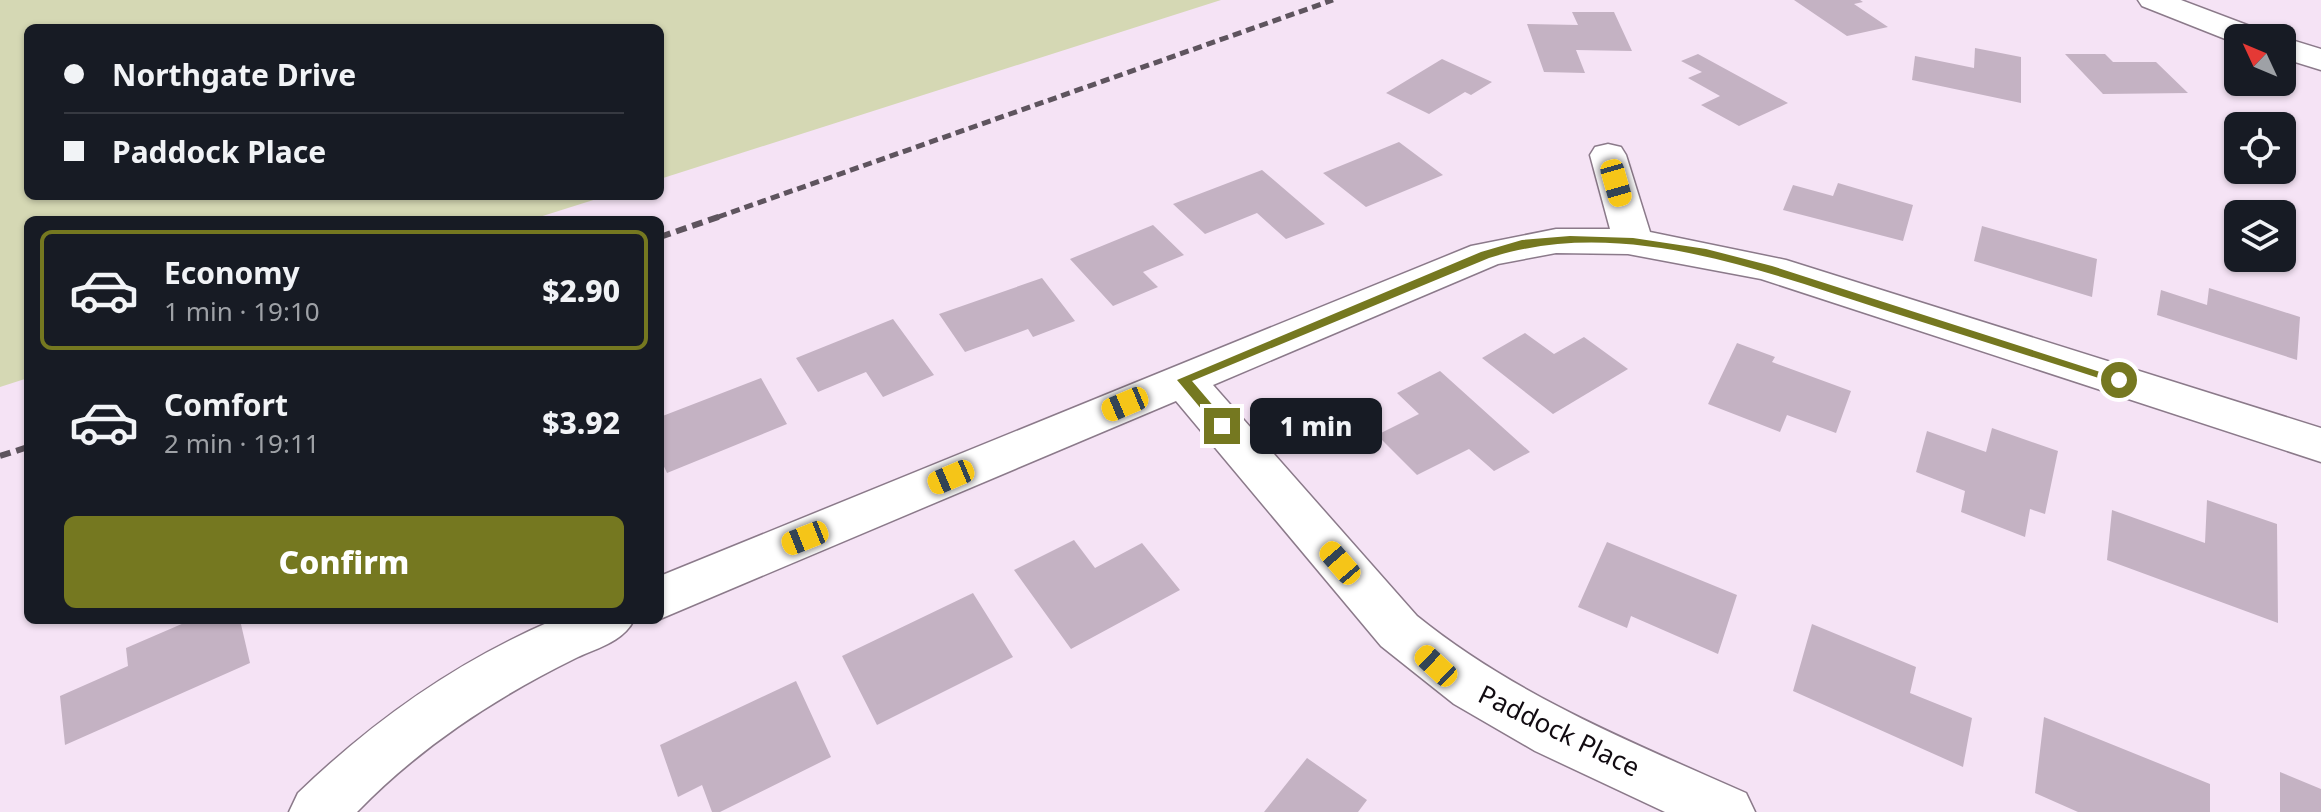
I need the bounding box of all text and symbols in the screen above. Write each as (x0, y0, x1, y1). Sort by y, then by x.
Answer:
north arrow (2224, 24, 2296, 96)
map controls (2224, 24, 2296, 272)
text: Northgate Drive (112, 54, 356, 95)
button: locate (2224, 112, 2296, 184)
text: Paddock Place (112, 131, 326, 172)
car (1598, 157, 1634, 209)
button: layers (2224, 200, 2296, 272)
text: Economy (164, 252, 300, 293)
icon: car (68, 254, 140, 326)
text: $2.90 (542, 270, 620, 311)
text: 1 min · 19:10 (164, 293, 320, 329)
route start (2101, 362, 2137, 398)
text: Comfort (164, 384, 288, 425)
car (1098, 384, 1152, 424)
icon: car (68, 386, 140, 458)
callout: 1 min (1250, 398, 1382, 454)
text: $3.92 (542, 402, 620, 443)
route end (1204, 408, 1240, 444)
text: 1 min (1280, 408, 1352, 444)
text: 2 min · 19:11 (164, 425, 320, 461)
car (924, 457, 978, 497)
button: Confirm (64, 516, 624, 608)
car (778, 518, 832, 558)
car (1315, 537, 1365, 589)
car (1410, 641, 1462, 691)
street label: Paddock Place (1473, 675, 1646, 785)

